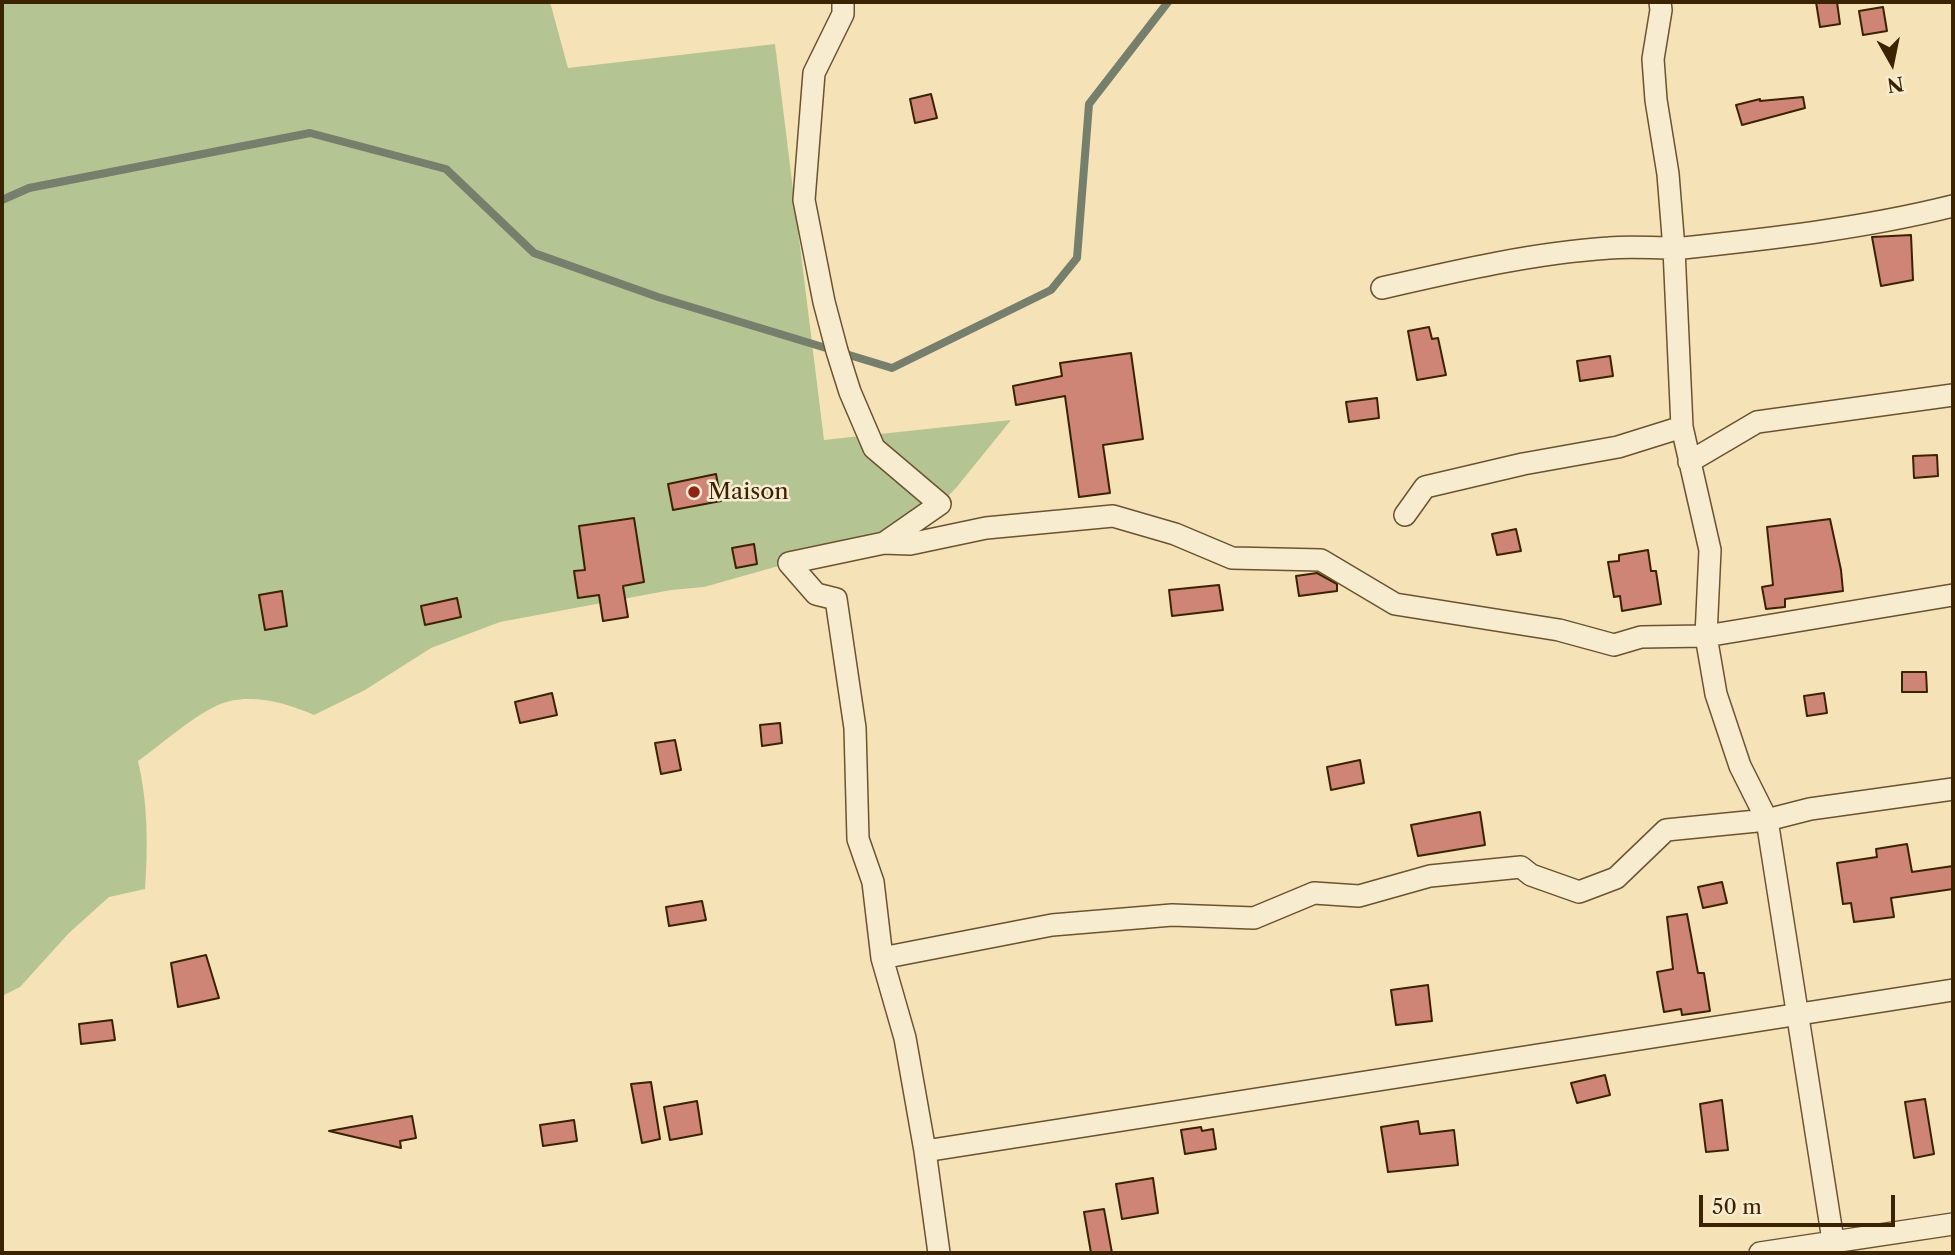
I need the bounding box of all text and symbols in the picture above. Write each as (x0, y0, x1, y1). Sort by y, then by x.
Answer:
north arrow (1857, 28, 1927, 98)
text: N (1885, 72, 1905, 97)
place label: Maison (708, 478, 789, 506)
marker: Maison (686, 484, 702, 500)
scale bar (1703, 1182, 1899, 1226)
text: 50 m (1712, 1194, 1762, 1219)

